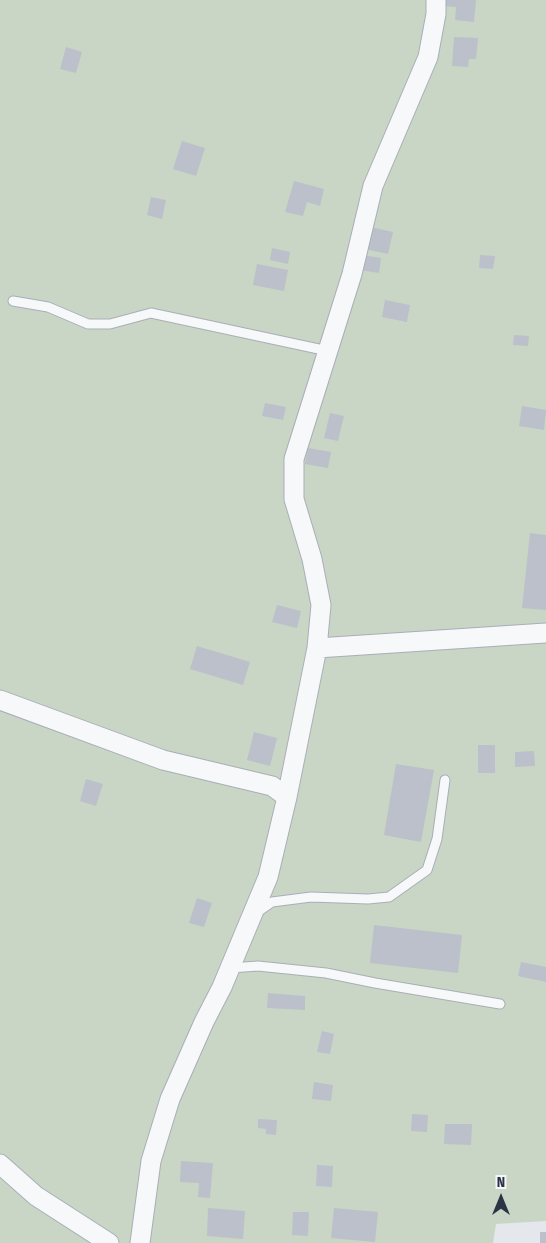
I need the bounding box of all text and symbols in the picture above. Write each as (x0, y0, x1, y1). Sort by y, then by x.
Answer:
north arrow (476, 1173, 526, 1223)
text: N (497, 1174, 505, 1191)

